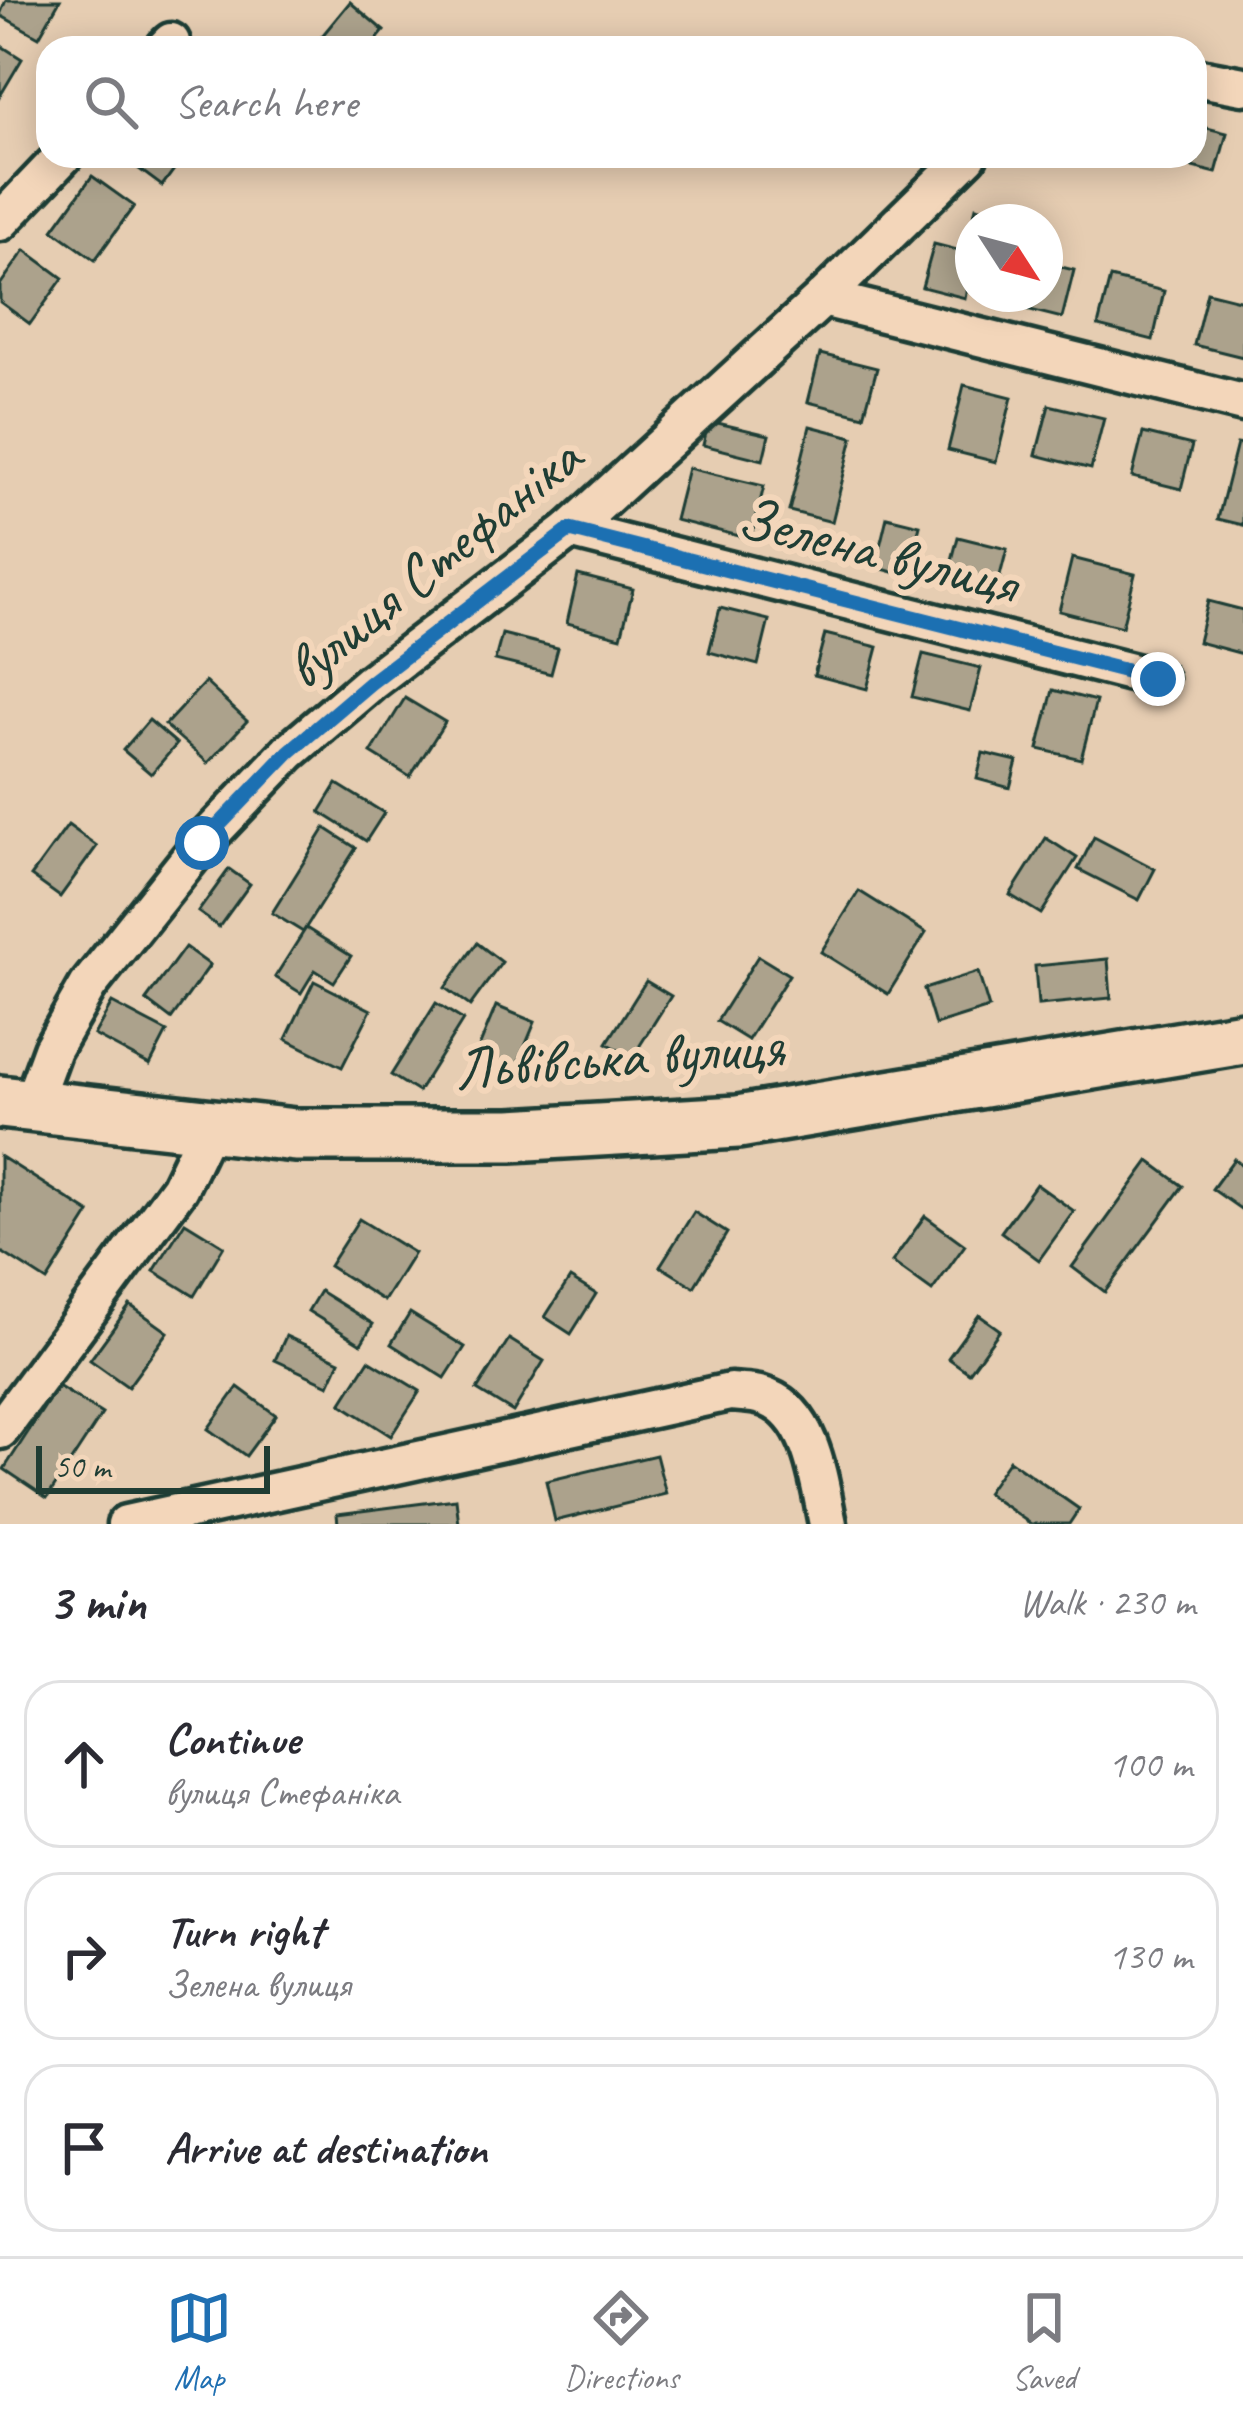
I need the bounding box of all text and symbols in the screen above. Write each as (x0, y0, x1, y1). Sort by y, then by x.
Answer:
search box (36, 36, 1207, 168)
icon: search (78, 69, 144, 135)
text: Search here (174, 74, 357, 131)
north arrow (955, 204, 1063, 312)
street label: вулиця Стефаніка (269, 418, 599, 706)
street label: Зелена вулиця (730, 479, 1030, 622)
route end (1131, 652, 1185, 706)
route start (175, 816, 229, 870)
street label: Львівська вулиця (452, 1007, 788, 1106)
scale bar (36, 1440, 270, 1493)
text: 50 m (54, 1446, 110, 1488)
text: 3 min (48, 1570, 146, 1634)
text: Walk · 230 m (1019, 1578, 1195, 1627)
text: Continue (165, 1711, 299, 1768)
icon: ahead (51, 1731, 117, 1797)
text: 100 m (1108, 1740, 1192, 1789)
text: вулиця Стефаніка (165, 1768, 399, 1817)
text: Turn right (165, 1903, 323, 1960)
icon: right (51, 1923, 117, 1989)
text: 130 m (1108, 1932, 1192, 1981)
text: Зелена вулиця (165, 1960, 350, 2009)
icon: arrive (51, 2115, 117, 2181)
text: Arrive at destination (165, 2120, 487, 2177)
tab: Map (166, 2285, 232, 2399)
tab: Directions (564, 2285, 679, 2399)
tab: Saved (1011, 2285, 1077, 2399)

